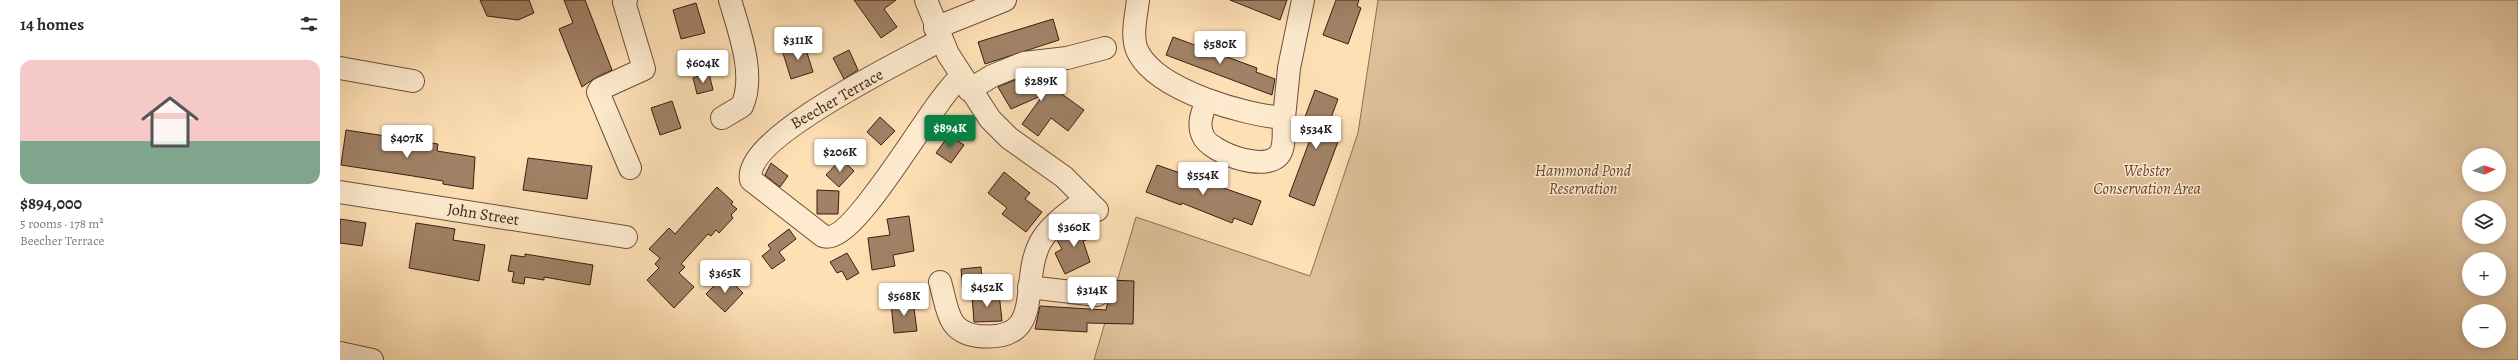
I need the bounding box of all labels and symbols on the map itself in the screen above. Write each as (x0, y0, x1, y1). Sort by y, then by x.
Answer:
pin: $311K (770, 27, 826, 61)
pin: $580K (1192, 31, 1248, 65)
pin: $604K (675, 50, 731, 84)
street label: Beecher Terrace (787, 64, 887, 134)
pin: $289K (1013, 68, 1069, 102)
pin: $894K (922, 115, 978, 149)
pin: $534K (1288, 116, 1344, 150)
pin: $407K (379, 125, 435, 159)
pin: $206K (812, 139, 868, 173)
north arrow (2462, 148, 2506, 192)
park label: Hammond Pond Reservation (1535, 160, 1632, 200)
park label: Webster Conservation Area (2093, 160, 2201, 200)
pin: $554K (1175, 162, 1231, 196)
street label: John Street (446, 198, 521, 231)
pin: $360K (1046, 214, 1102, 248)
pin: $365K (697, 260, 753, 294)
pin: $452K (959, 274, 1015, 308)
pin: $314K (1064, 277, 1120, 311)
pin: $568K (876, 283, 932, 317)

